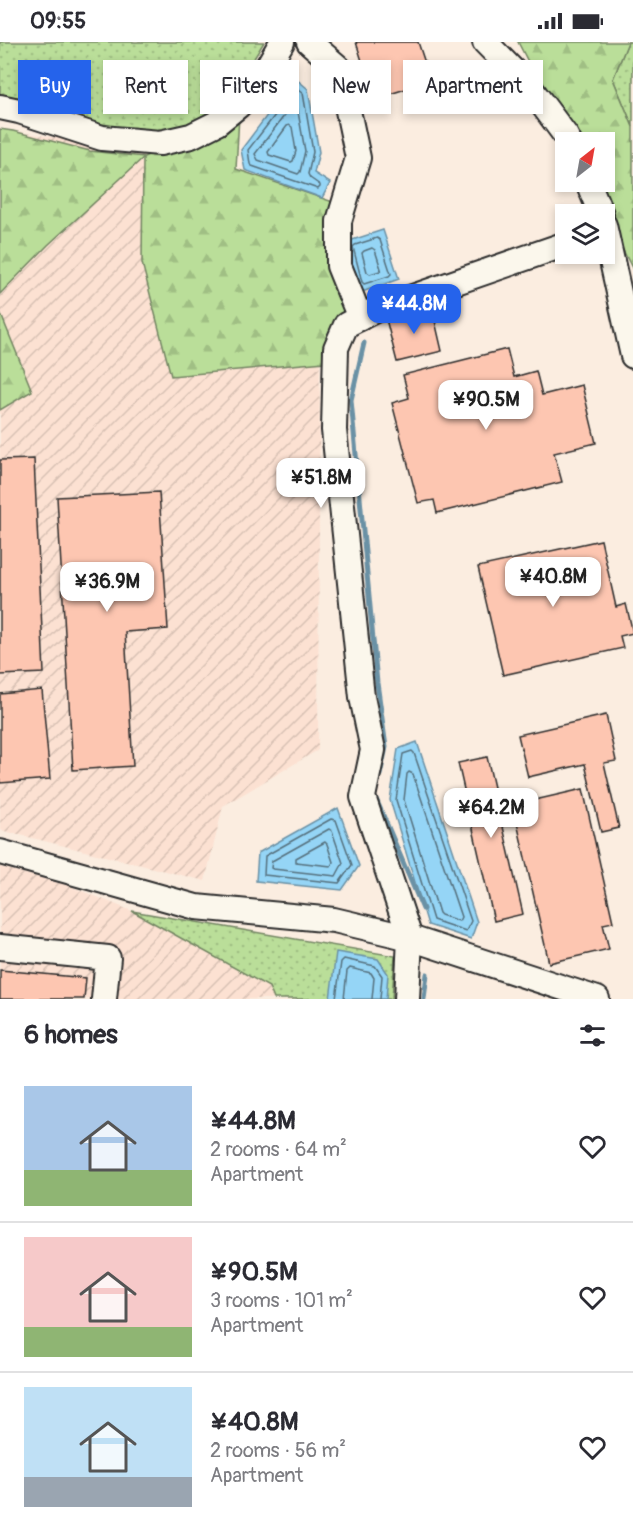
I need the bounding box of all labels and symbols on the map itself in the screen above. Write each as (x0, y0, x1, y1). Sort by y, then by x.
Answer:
north arrow (555, 132, 615, 192)
pin: ¥44.8M (365, 284, 463, 335)
pin: ¥90.5M (437, 380, 535, 431)
pin: ¥51.8M (272, 458, 370, 509)
pin: ¥40.8M (504, 557, 602, 608)
pin: ¥36.9M (58, 562, 156, 613)
pin: ¥64.2M (442, 788, 540, 839)

